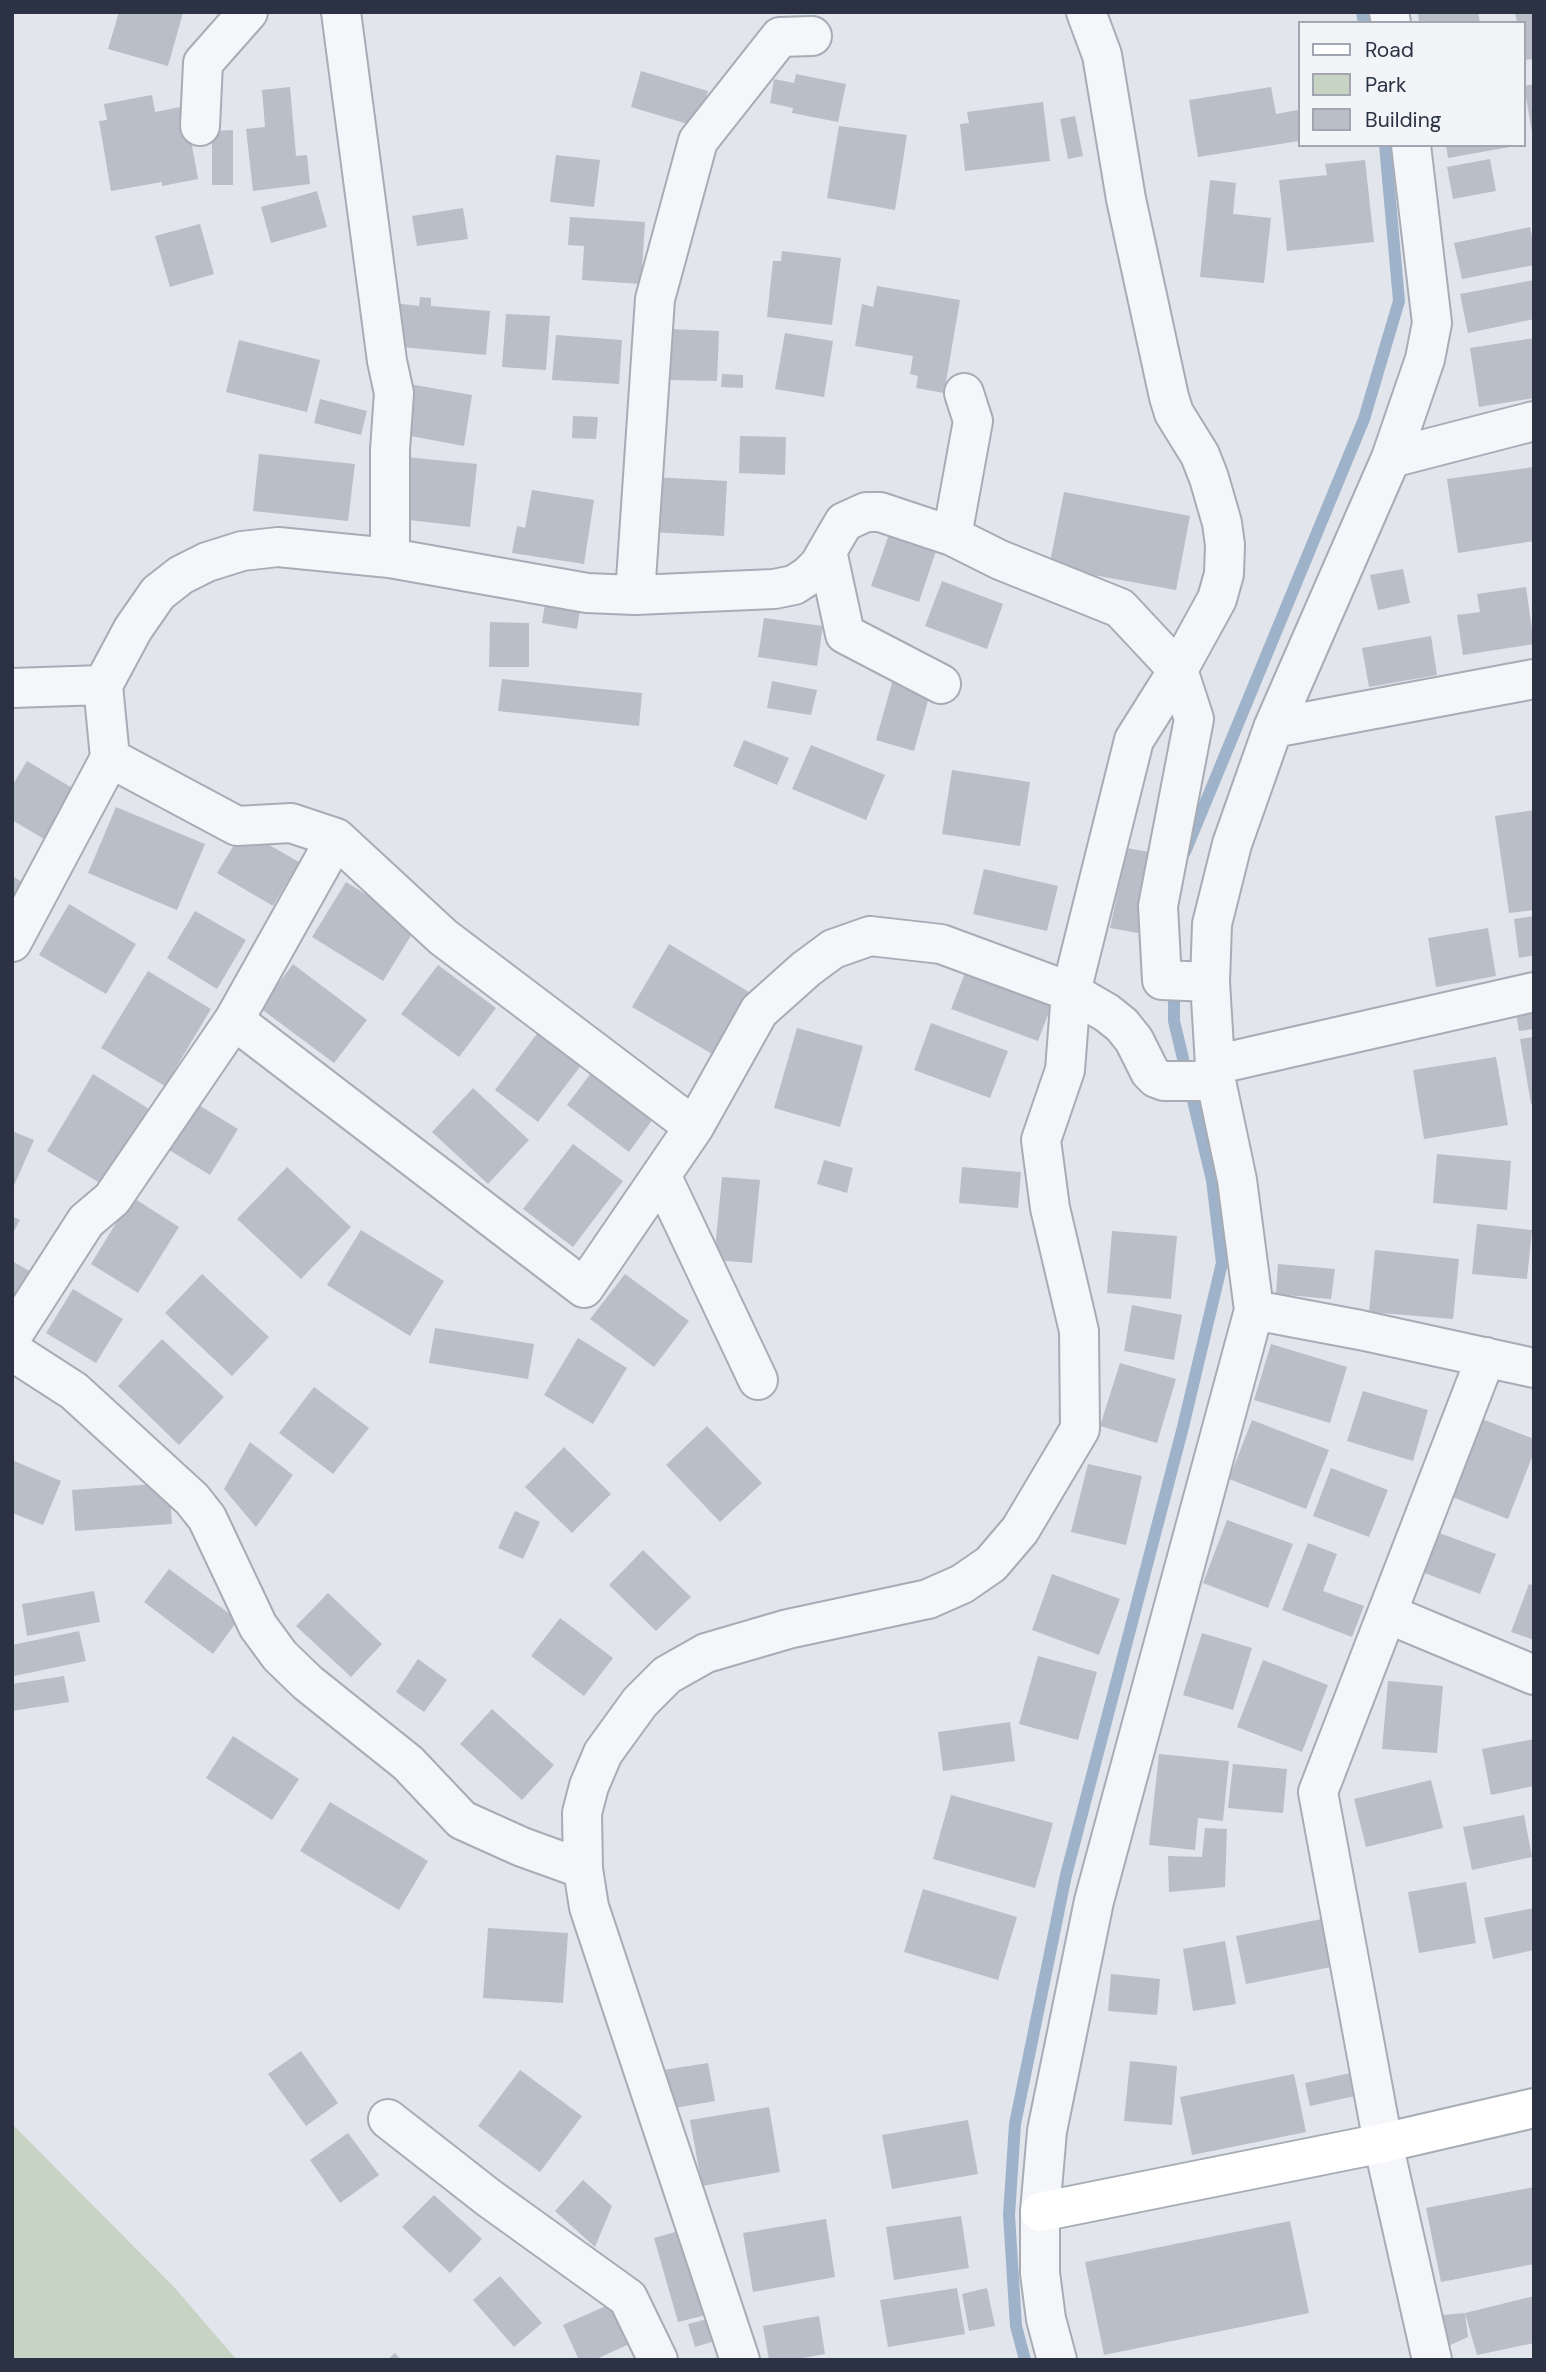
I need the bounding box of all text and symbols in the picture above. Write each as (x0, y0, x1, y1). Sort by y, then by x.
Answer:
legend (1298, 21, 1525, 147)
text: Road (1365, 36, 1414, 64)
text: Park (1365, 71, 1406, 99)
text: Building (1365, 106, 1441, 134)

